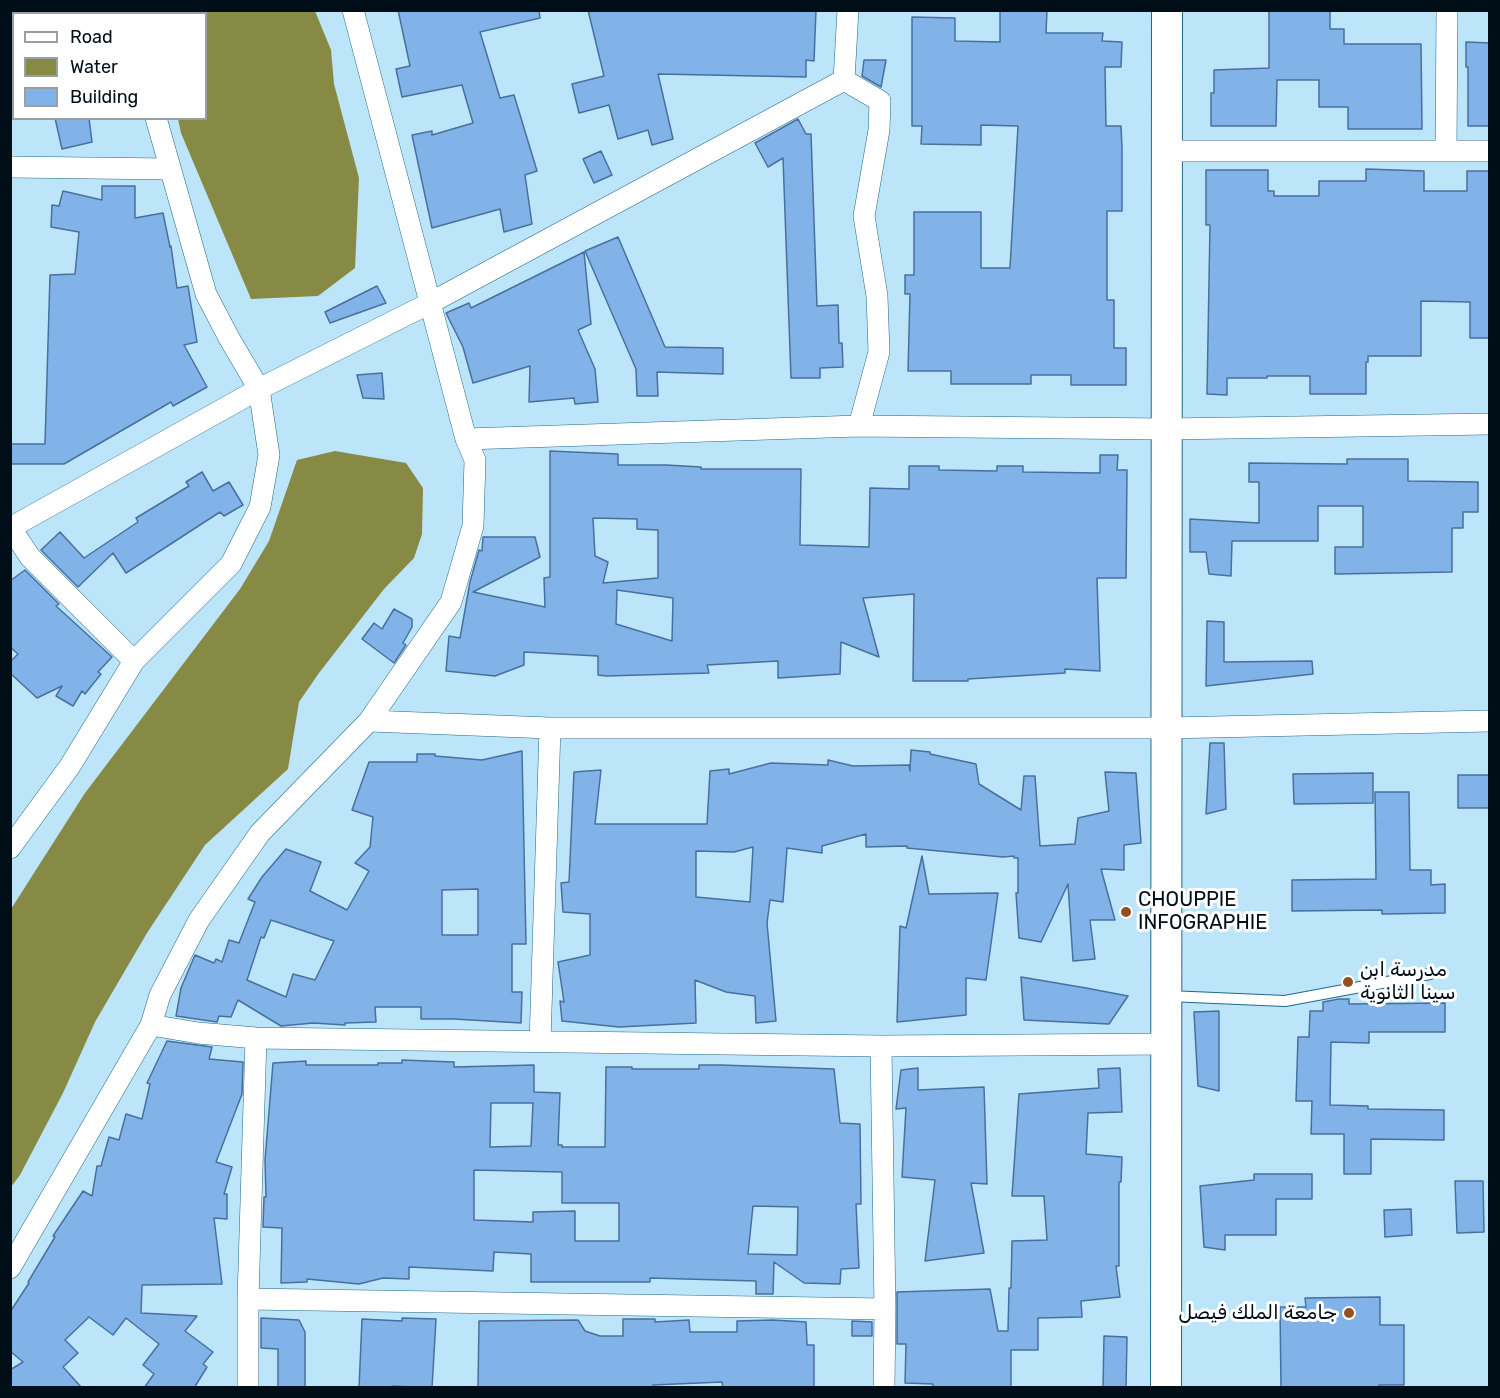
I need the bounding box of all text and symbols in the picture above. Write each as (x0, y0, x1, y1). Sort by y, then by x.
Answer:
legend (12, 12, 207, 120)
text: Road (70, 26, 113, 48)
text: Water (70, 56, 118, 78)
text: Building (70, 86, 138, 108)
place label: CHOUPPIE INFOGRAPHIE (1138, 888, 1267, 935)
marker: CHOUPPIE INFOGRAPHIE (1119, 905, 1133, 919)
place label: مدرسة ابن سينا الثانوية (1360, 958, 1455, 1005)
marker: مدرسة ابن سينا الثانوية (1341, 975, 1355, 989)
place label: جامعة الملك فيصل (1178, 1301, 1337, 1325)
marker: جامعة الملك فيصل (1342, 1306, 1356, 1320)

